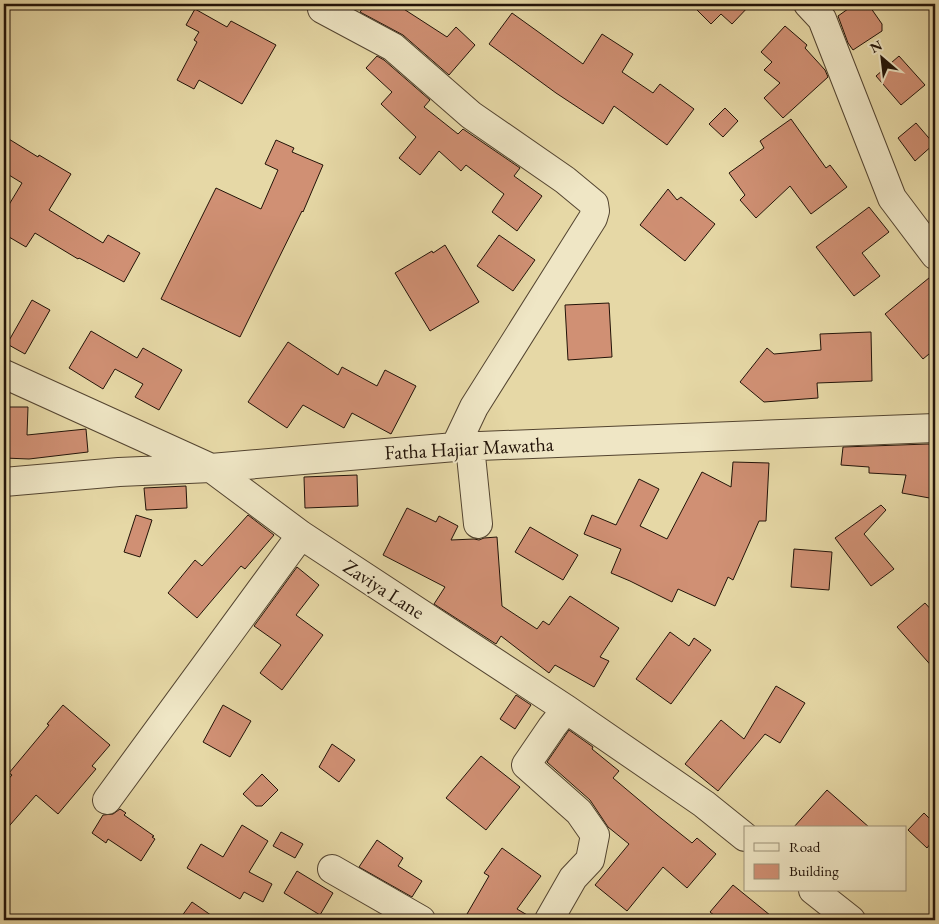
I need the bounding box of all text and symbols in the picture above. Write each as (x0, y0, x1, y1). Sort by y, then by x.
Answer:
north arrow (856, 32, 906, 82)
text: N (867, 36, 886, 57)
street label: Fatha Hajiar Mawatha (384, 431, 554, 465)
street label: Zaviya Lane (338, 553, 430, 625)
legend (744, 826, 906, 892)
text: Road (789, 837, 821, 856)
text: Building (789, 861, 839, 880)

